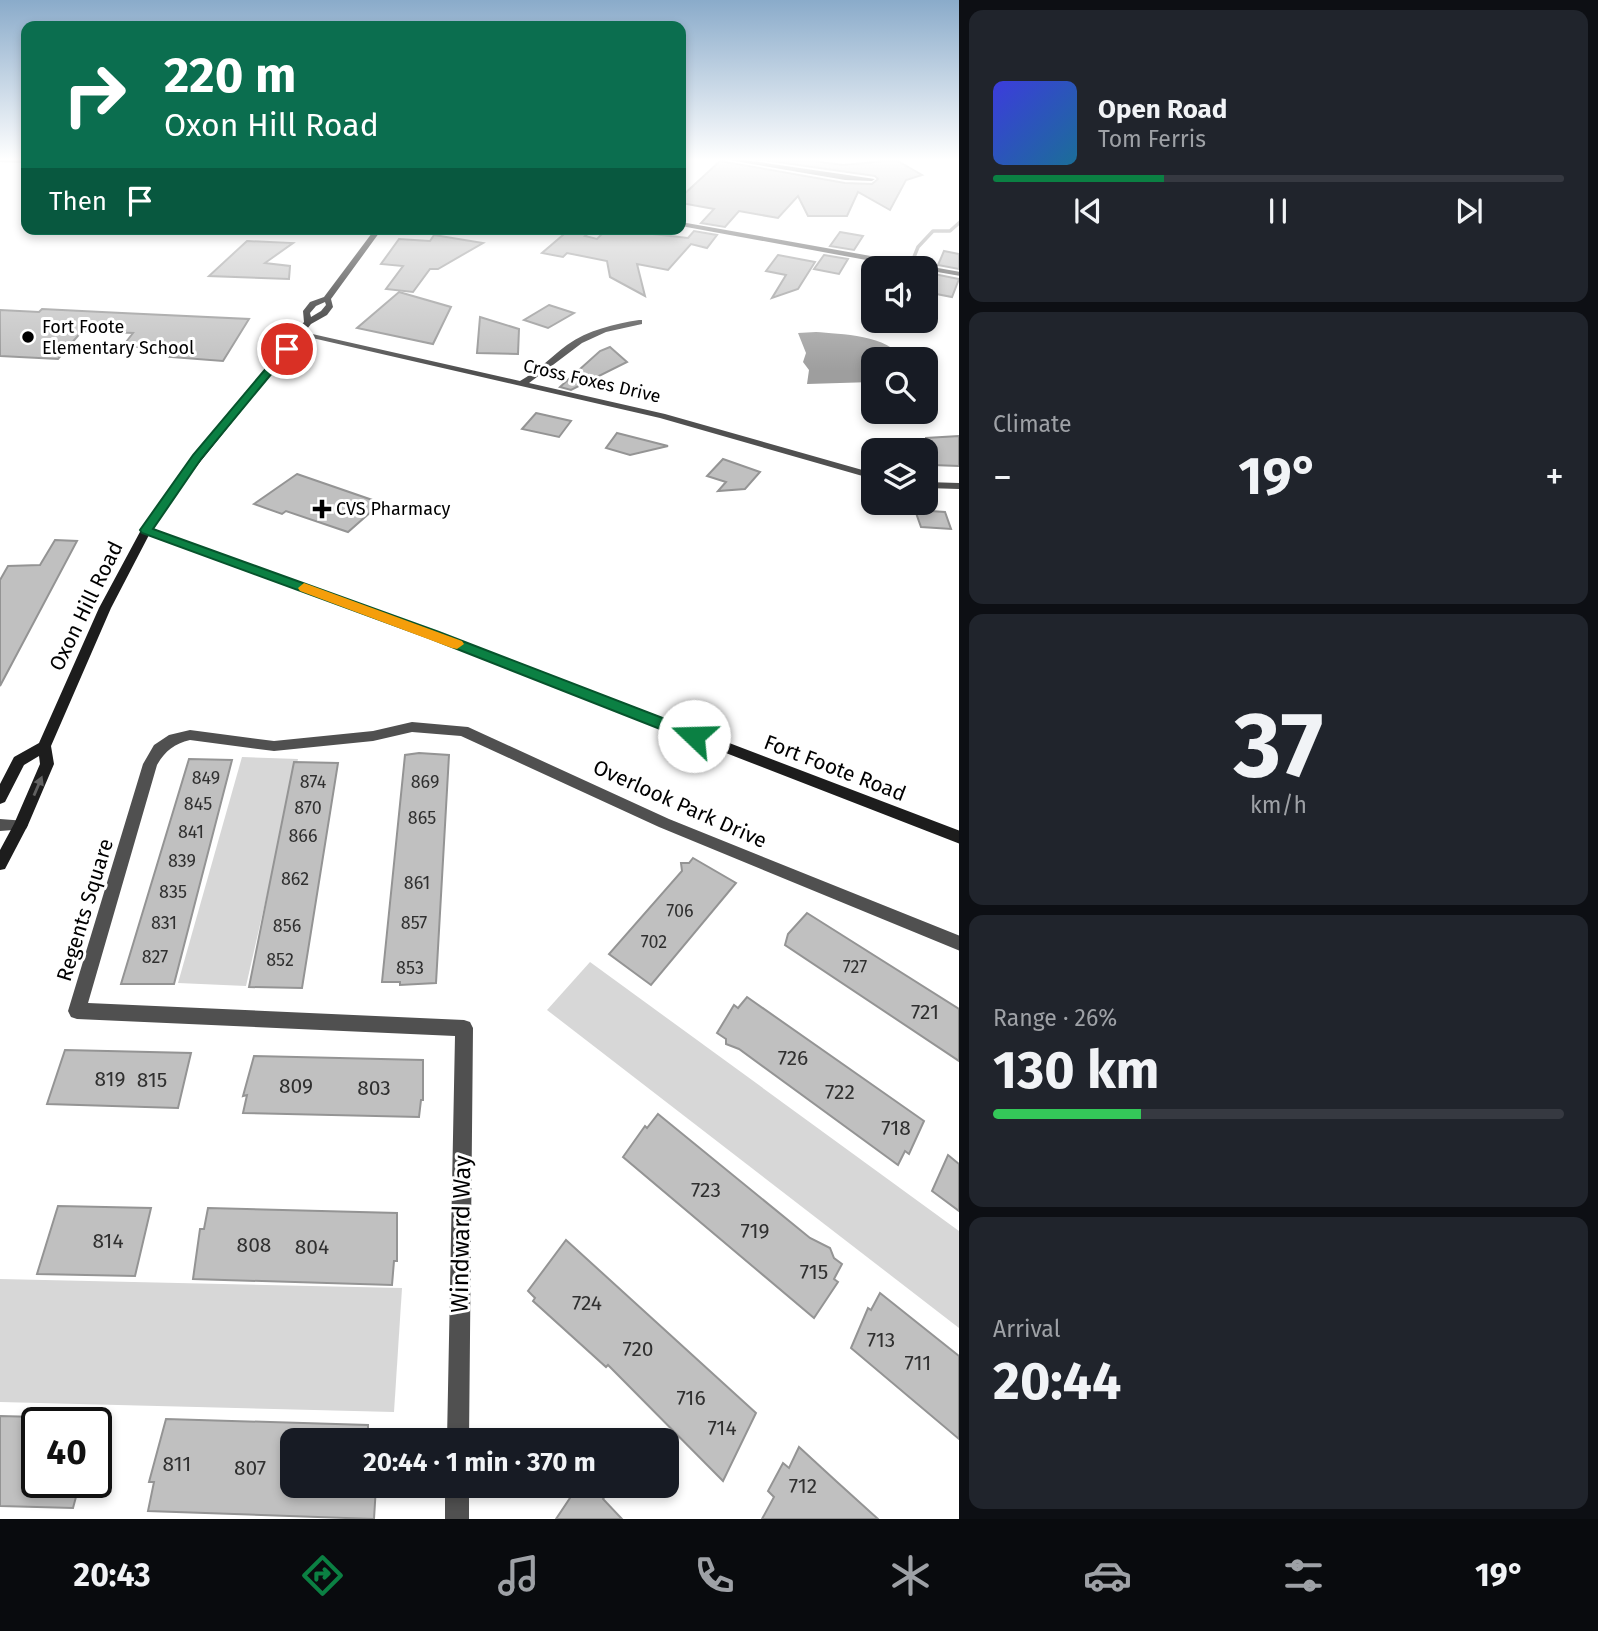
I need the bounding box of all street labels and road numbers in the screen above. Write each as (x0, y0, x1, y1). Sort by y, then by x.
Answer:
street label: Cross Foxes Drive (521, 354, 663, 408)
street label: Oxon Hill Road (43, 537, 129, 675)
street label: Fort Foote Road (760, 729, 910, 807)
street label: Overlook Park Drive (589, 754, 771, 854)
street label: Regents Square (51, 836, 119, 984)
street label: Windward Way (446, 1155, 476, 1313)

